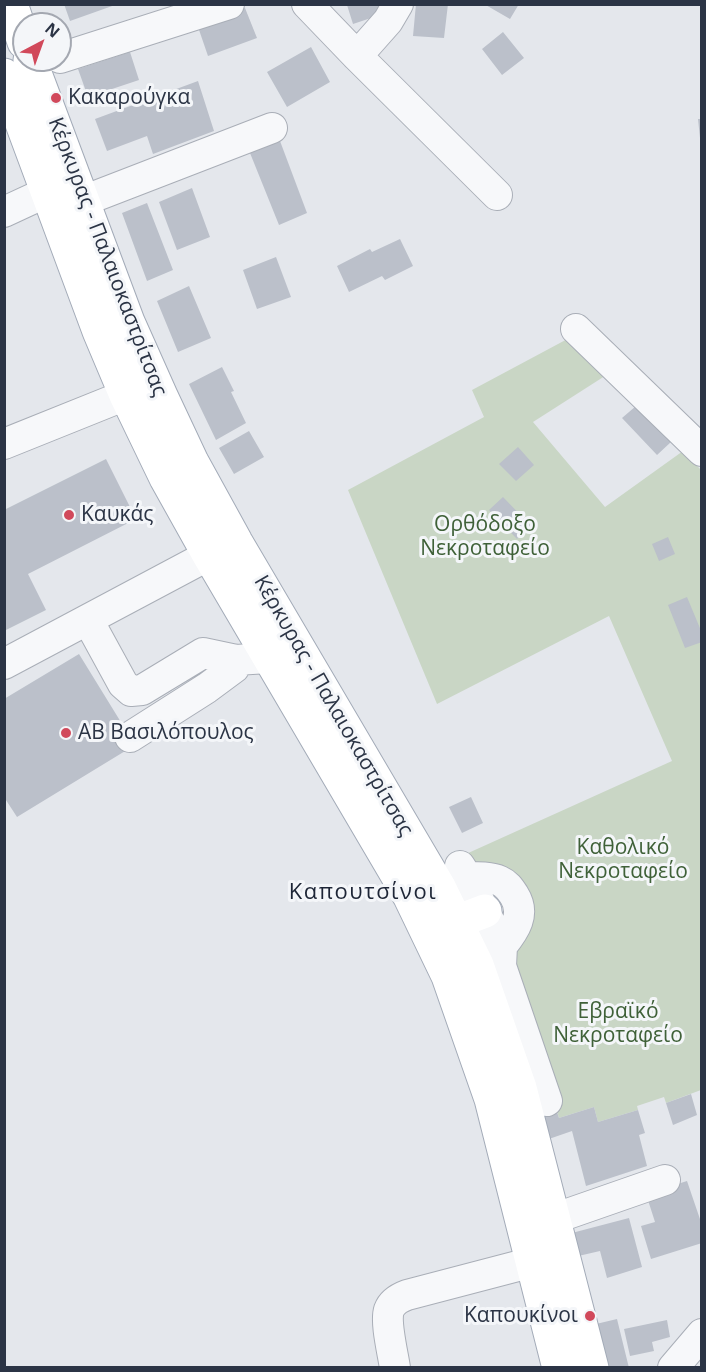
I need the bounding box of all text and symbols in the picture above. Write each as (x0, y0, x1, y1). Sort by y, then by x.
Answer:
north arrow (12, 12, 72, 72)
text: N (40, 17, 65, 42)
place label: Κακαρούγκα (68, 85, 190, 111)
marker: Κακαρούγκα (49, 91, 63, 105)
street label: Κέρκυρας - Παλαιοκαστρίτσας (42, 114, 172, 400)
place label: Καυκάς (81, 502, 153, 528)
marker: Καυκάς (62, 508, 76, 522)
park label: Ορθόδοξο Νεκροταφείο (420, 512, 550, 562)
street label: Κέρκυρας - Παλαιοκαστρίτσας (248, 571, 418, 841)
place label: ΑΒ Βασιλόπουλος (78, 720, 254, 746)
marker: ΑΒ Βασιλόπουλος (59, 726, 73, 740)
park label: Καθολικό Νεκροταφείο (558, 835, 688, 885)
district label: Καπουτσίνοι (289, 880, 437, 906)
park label: Εβραϊκό Νεκροταφείο (553, 999, 683, 1049)
place label: Καπουκίνοι (464, 1303, 578, 1329)
marker: Καπουκίνοι (583, 1309, 597, 1323)

